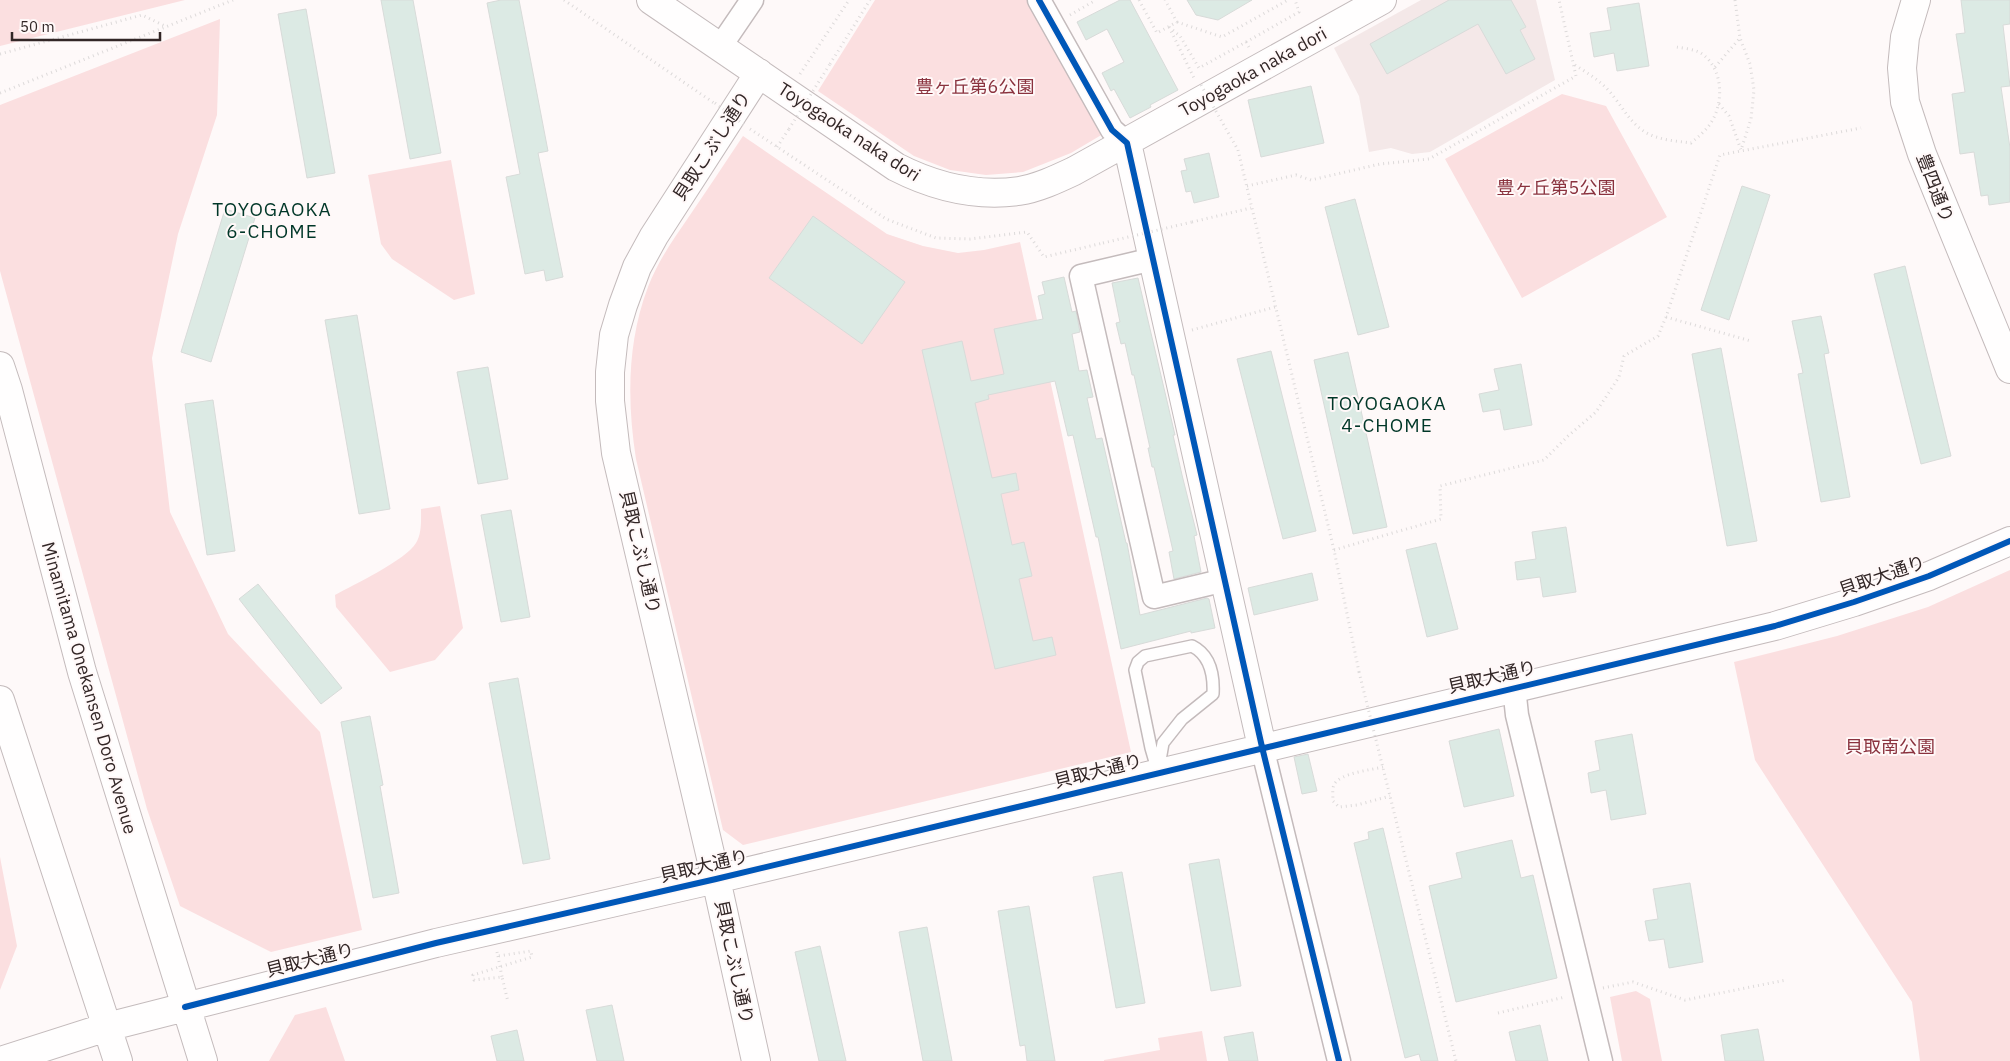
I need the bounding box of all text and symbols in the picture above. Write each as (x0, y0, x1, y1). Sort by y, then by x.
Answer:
scale bar (12, 10, 160, 42)
text: 50 m (20, 17, 55, 36)
street label: Toyogaoka naka dori (1175, 21, 1331, 122)
park label: 豊ヶ丘第6公園 (916, 75, 1034, 98)
street label: Toyogaoka naka dori (774, 77, 925, 186)
street label: 貝取こぶし通り (668, 87, 756, 205)
street label: 豊四通り (1912, 150, 1959, 226)
park label: 豊ヶ丘第5公園 (1497, 176, 1615, 199)
district label: TOYOGAOKA 6-CHOME (212, 197, 332, 243)
district label: TOYOGAOKA 4-CHOME (1327, 391, 1447, 437)
street label: 貝取こぶし通り (615, 488, 666, 616)
street label: Minamitama Onekansen Doro Avenue (37, 539, 142, 837)
street label: 貝取大通り (1836, 550, 1928, 601)
street label: 貝取大通り (1445, 655, 1538, 698)
park label: 貝取南公園 (1845, 735, 1935, 758)
street label: 貝取大通り (1051, 748, 1144, 793)
street label: 貝取大通り (657, 844, 750, 887)
street label: 貝取こぶし通り (710, 898, 759, 1026)
street label: 貝取大通り (263, 937, 356, 982)

